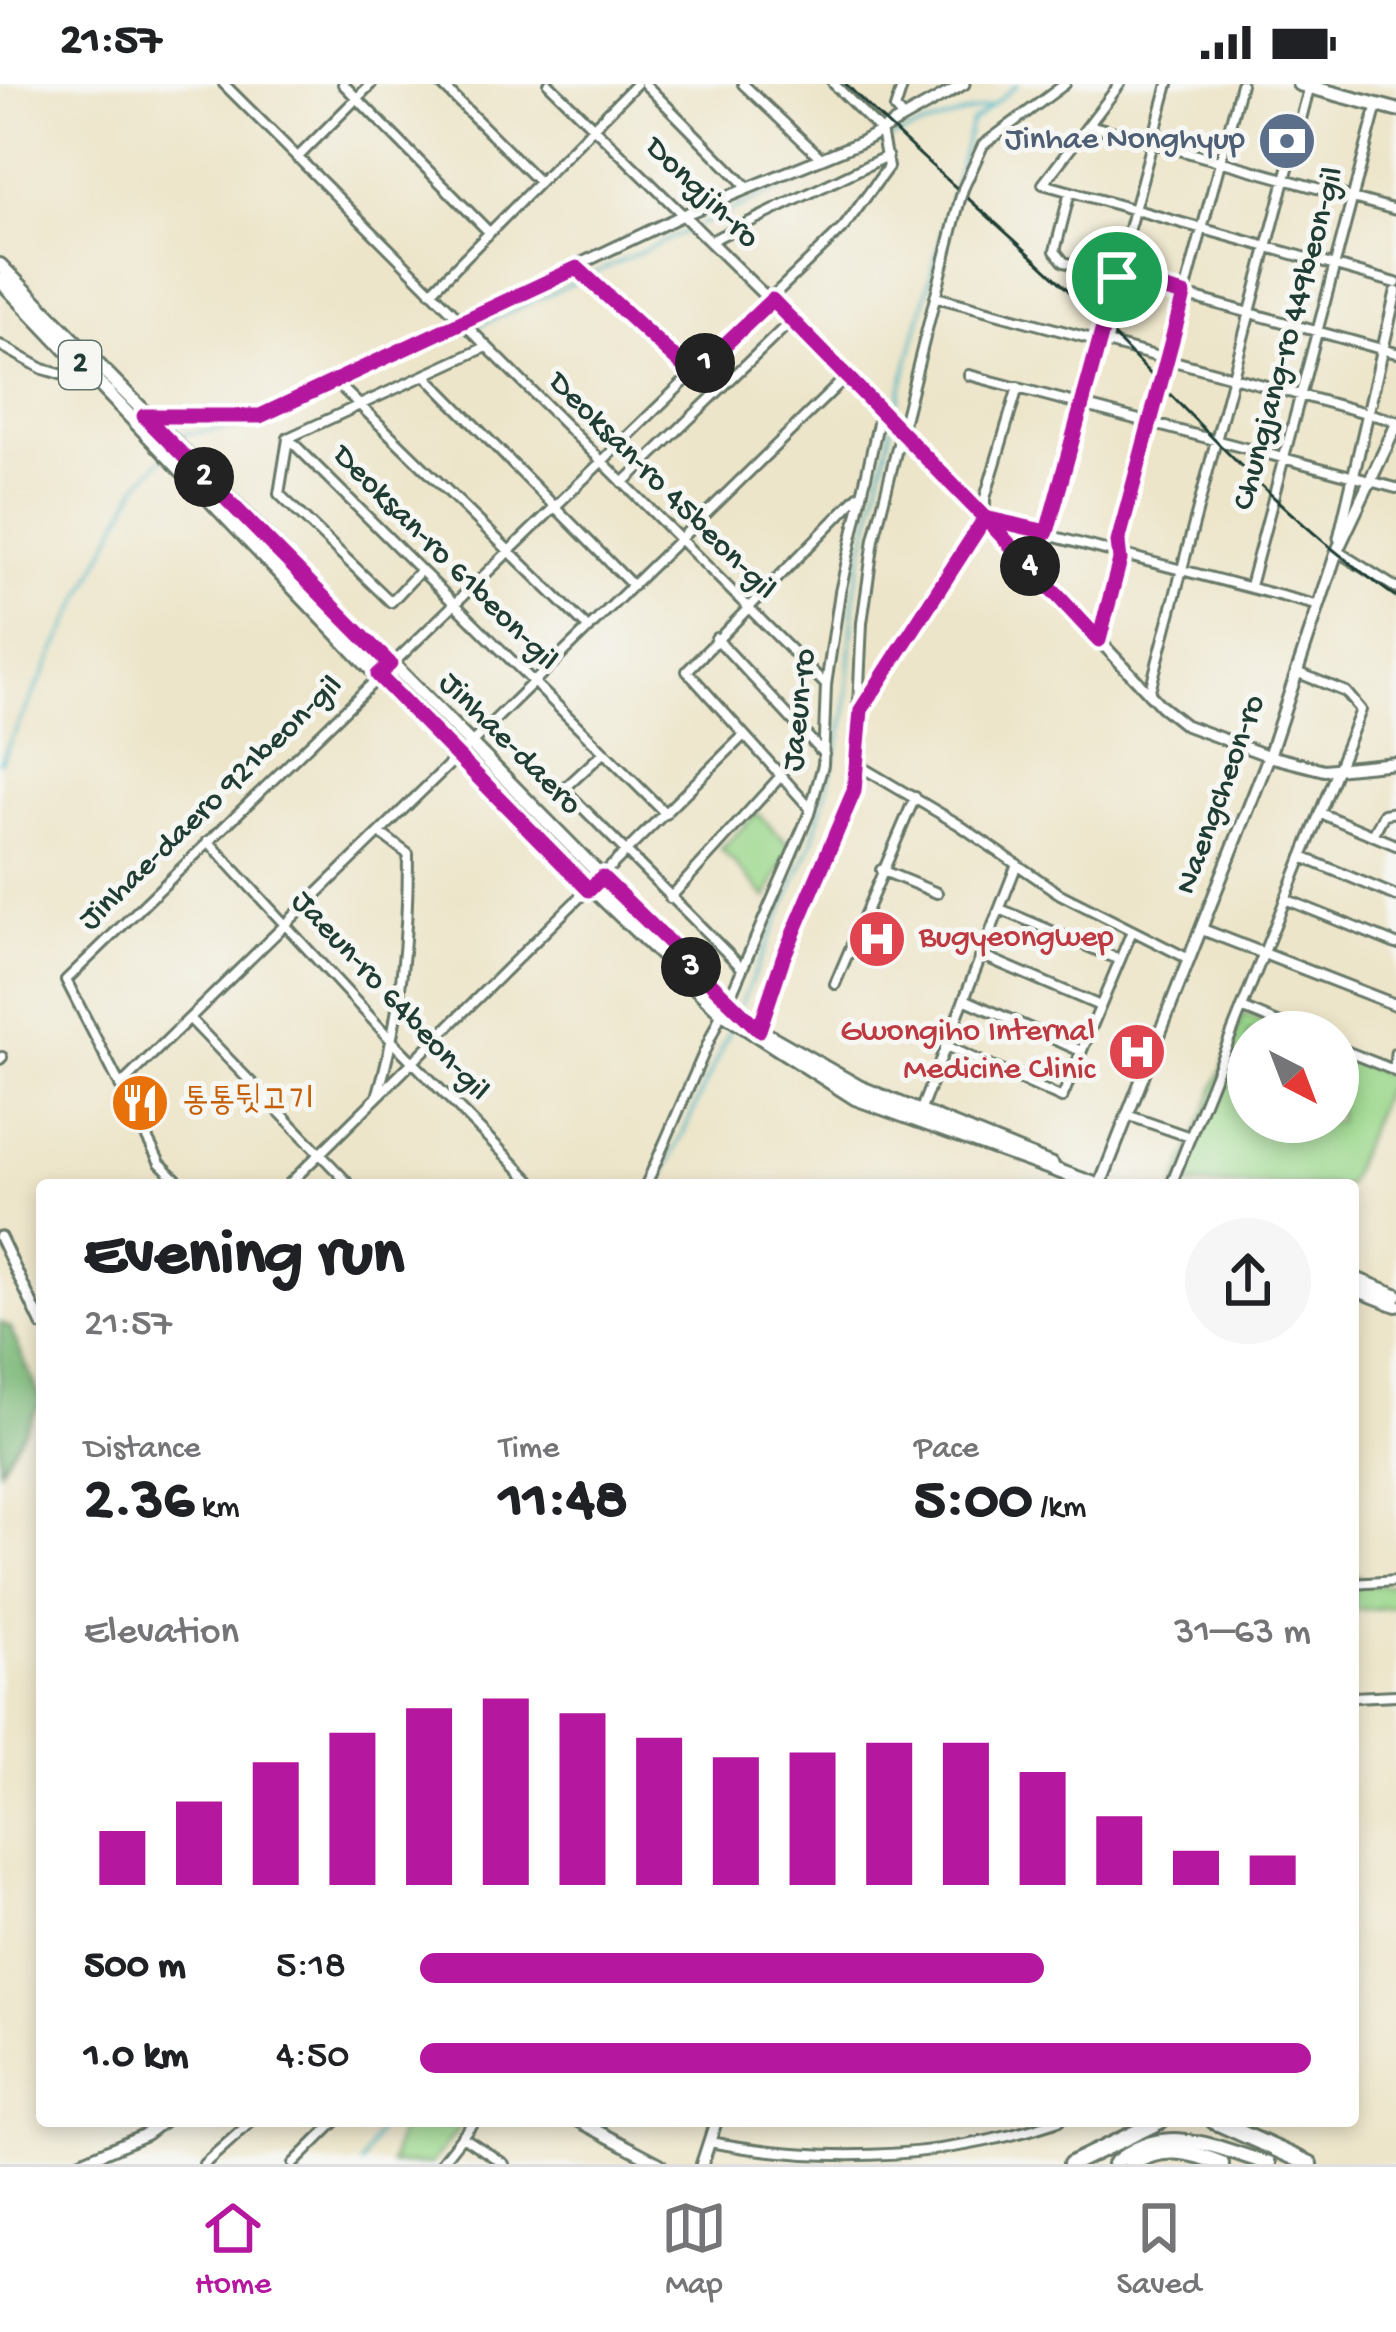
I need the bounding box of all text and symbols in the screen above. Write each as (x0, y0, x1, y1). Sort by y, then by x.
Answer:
text: 21:57 (60, 16, 161, 69)
bank icon: Jinhae Nonghyup (1256, 110, 1318, 172)
place label: Jinhae Nonghyup (1005, 122, 1245, 160)
street label: Dongjin-ro (634, 129, 766, 258)
street label: Chungjang-ro 449beon-gil (1226, 163, 1354, 515)
pin (1066, 226, 1168, 328)
icon: arrive (1084, 244, 1150, 310)
pin: 1 (675, 333, 735, 393)
road number: 2 (59, 341, 101, 389)
text: 1 (698, 344, 712, 382)
street label: Deoksan-ro 45beon-gil (538, 364, 783, 609)
street label: Deoksan-ro 61beon-gil (322, 437, 565, 680)
pin: 2 (174, 447, 234, 507)
text: 2 (196, 458, 212, 496)
pin: 4 (1000, 536, 1060, 596)
text: 4 (1022, 547, 1038, 585)
street label: Jaeun-ro (776, 647, 826, 773)
street label: Jinhae-daero (429, 665, 589, 825)
street label: Jinhae-daero 921beon-gil (72, 668, 352, 940)
street label: Naengcheon-ro (1168, 690, 1276, 900)
street label: Jaeun-ro 64beon-gil (282, 884, 496, 1110)
hospital icon: Bugyeongwep (846, 908, 908, 970)
place label: Bugyeongwep (918, 920, 1114, 958)
pin: 3 (661, 937, 721, 997)
text: 3 (682, 948, 700, 986)
north arrow (1227, 1011, 1359, 1143)
map controls (1227, 1011, 1359, 1143)
place label: Gwongiho Internal Medicine Clinic (840, 1014, 1097, 1090)
hospital icon: Gwongiho Internal Medicine Clinic (1106, 1021, 1168, 1083)
restaurant icon: 통통뒷고기 (109, 1072, 171, 1134)
place label: 통통뒷고기 (182, 1083, 315, 1122)
button: share (1185, 1218, 1311, 1344)
text: Evening run (84, 1219, 404, 1297)
text: 21:57 (84, 1303, 172, 1349)
text: Distance (84, 1431, 201, 1469)
text: Time (499, 1431, 559, 1469)
text: Pace (914, 1431, 979, 1469)
text: 2.36 (84, 1469, 194, 1539)
text: 11:48 (499, 1469, 628, 1539)
text: 5:00 (914, 1469, 1033, 1539)
text: km (194, 1490, 240, 1528)
text: /km (1033, 1490, 1086, 1528)
text: Elevation (84, 1611, 239, 1657)
text: 31–63 m (1174, 1611, 1311, 1657)
text: 500 m (84, 1945, 186, 1991)
text: 5:18 (276, 1945, 346, 1991)
text: 1.0 km (84, 2035, 188, 2081)
text: 4:50 (276, 2035, 349, 2081)
tab: Home (195, 2195, 271, 2305)
tab: Map (661, 2195, 727, 2305)
tab: Saved (1117, 2195, 1201, 2305)

